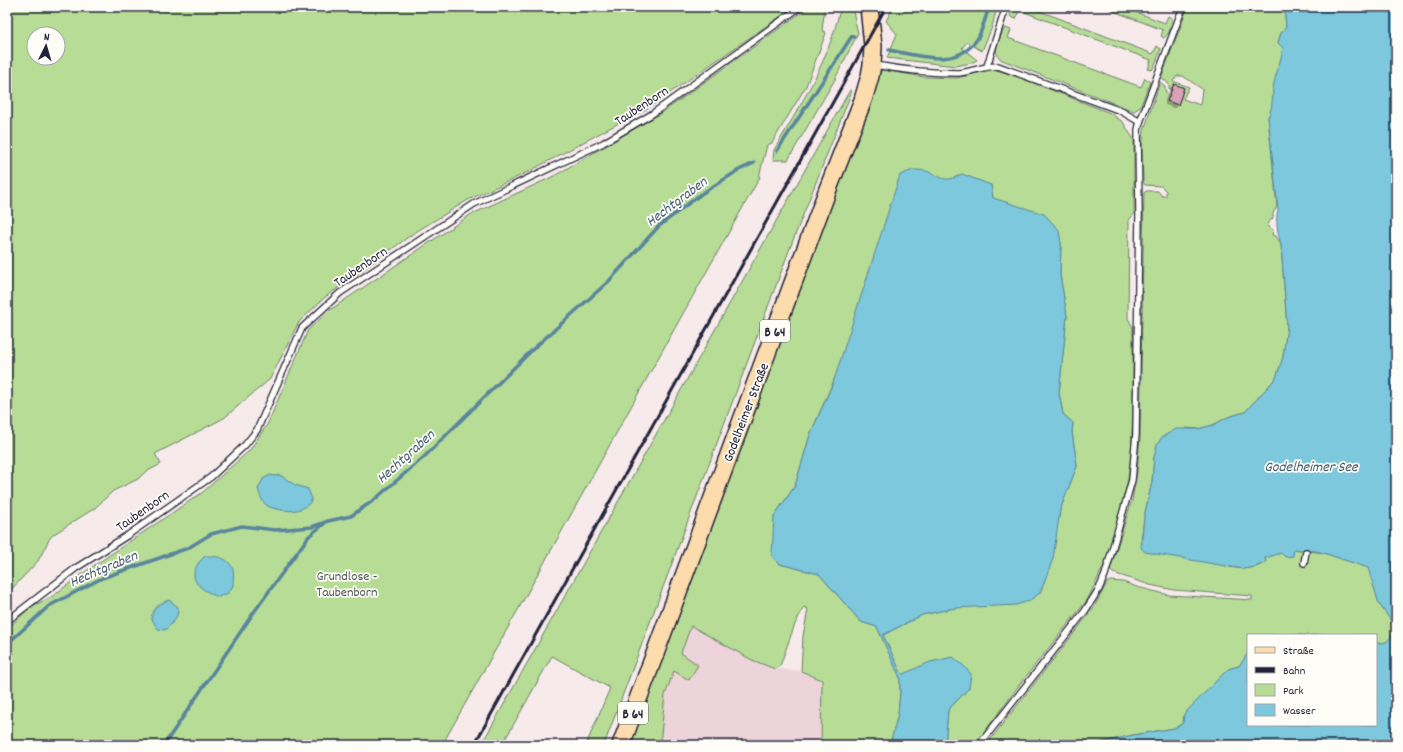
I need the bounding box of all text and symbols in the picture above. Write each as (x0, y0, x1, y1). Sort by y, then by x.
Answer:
north arrow (26, 26, 66, 66)
text: N (43, 30, 51, 46)
street label: Taubenborn (611, 82, 673, 132)
water label: Hechtgraben (642, 172, 713, 233)
street label: Taubenborn (330, 242, 392, 293)
road number: B 64 (760, 320, 790, 342)
street label: Godelheimer Straße (719, 360, 775, 465)
water label: Hechtgraben (372, 425, 441, 490)
water label: Godelheimer See (1264, 457, 1359, 479)
street label: Taubenborn (112, 486, 174, 537)
water label: Hechtgraben (66, 545, 142, 594)
park label: Grundlose - Taubenborn (317, 567, 378, 603)
legend (1247, 634, 1377, 726)
text: Straße (1283, 643, 1314, 660)
text: Bahn (1283, 663, 1306, 680)
text: Park (1283, 683, 1304, 700)
road number: B 64 (618, 702, 648, 724)
text: Wasser (1283, 703, 1316, 720)

